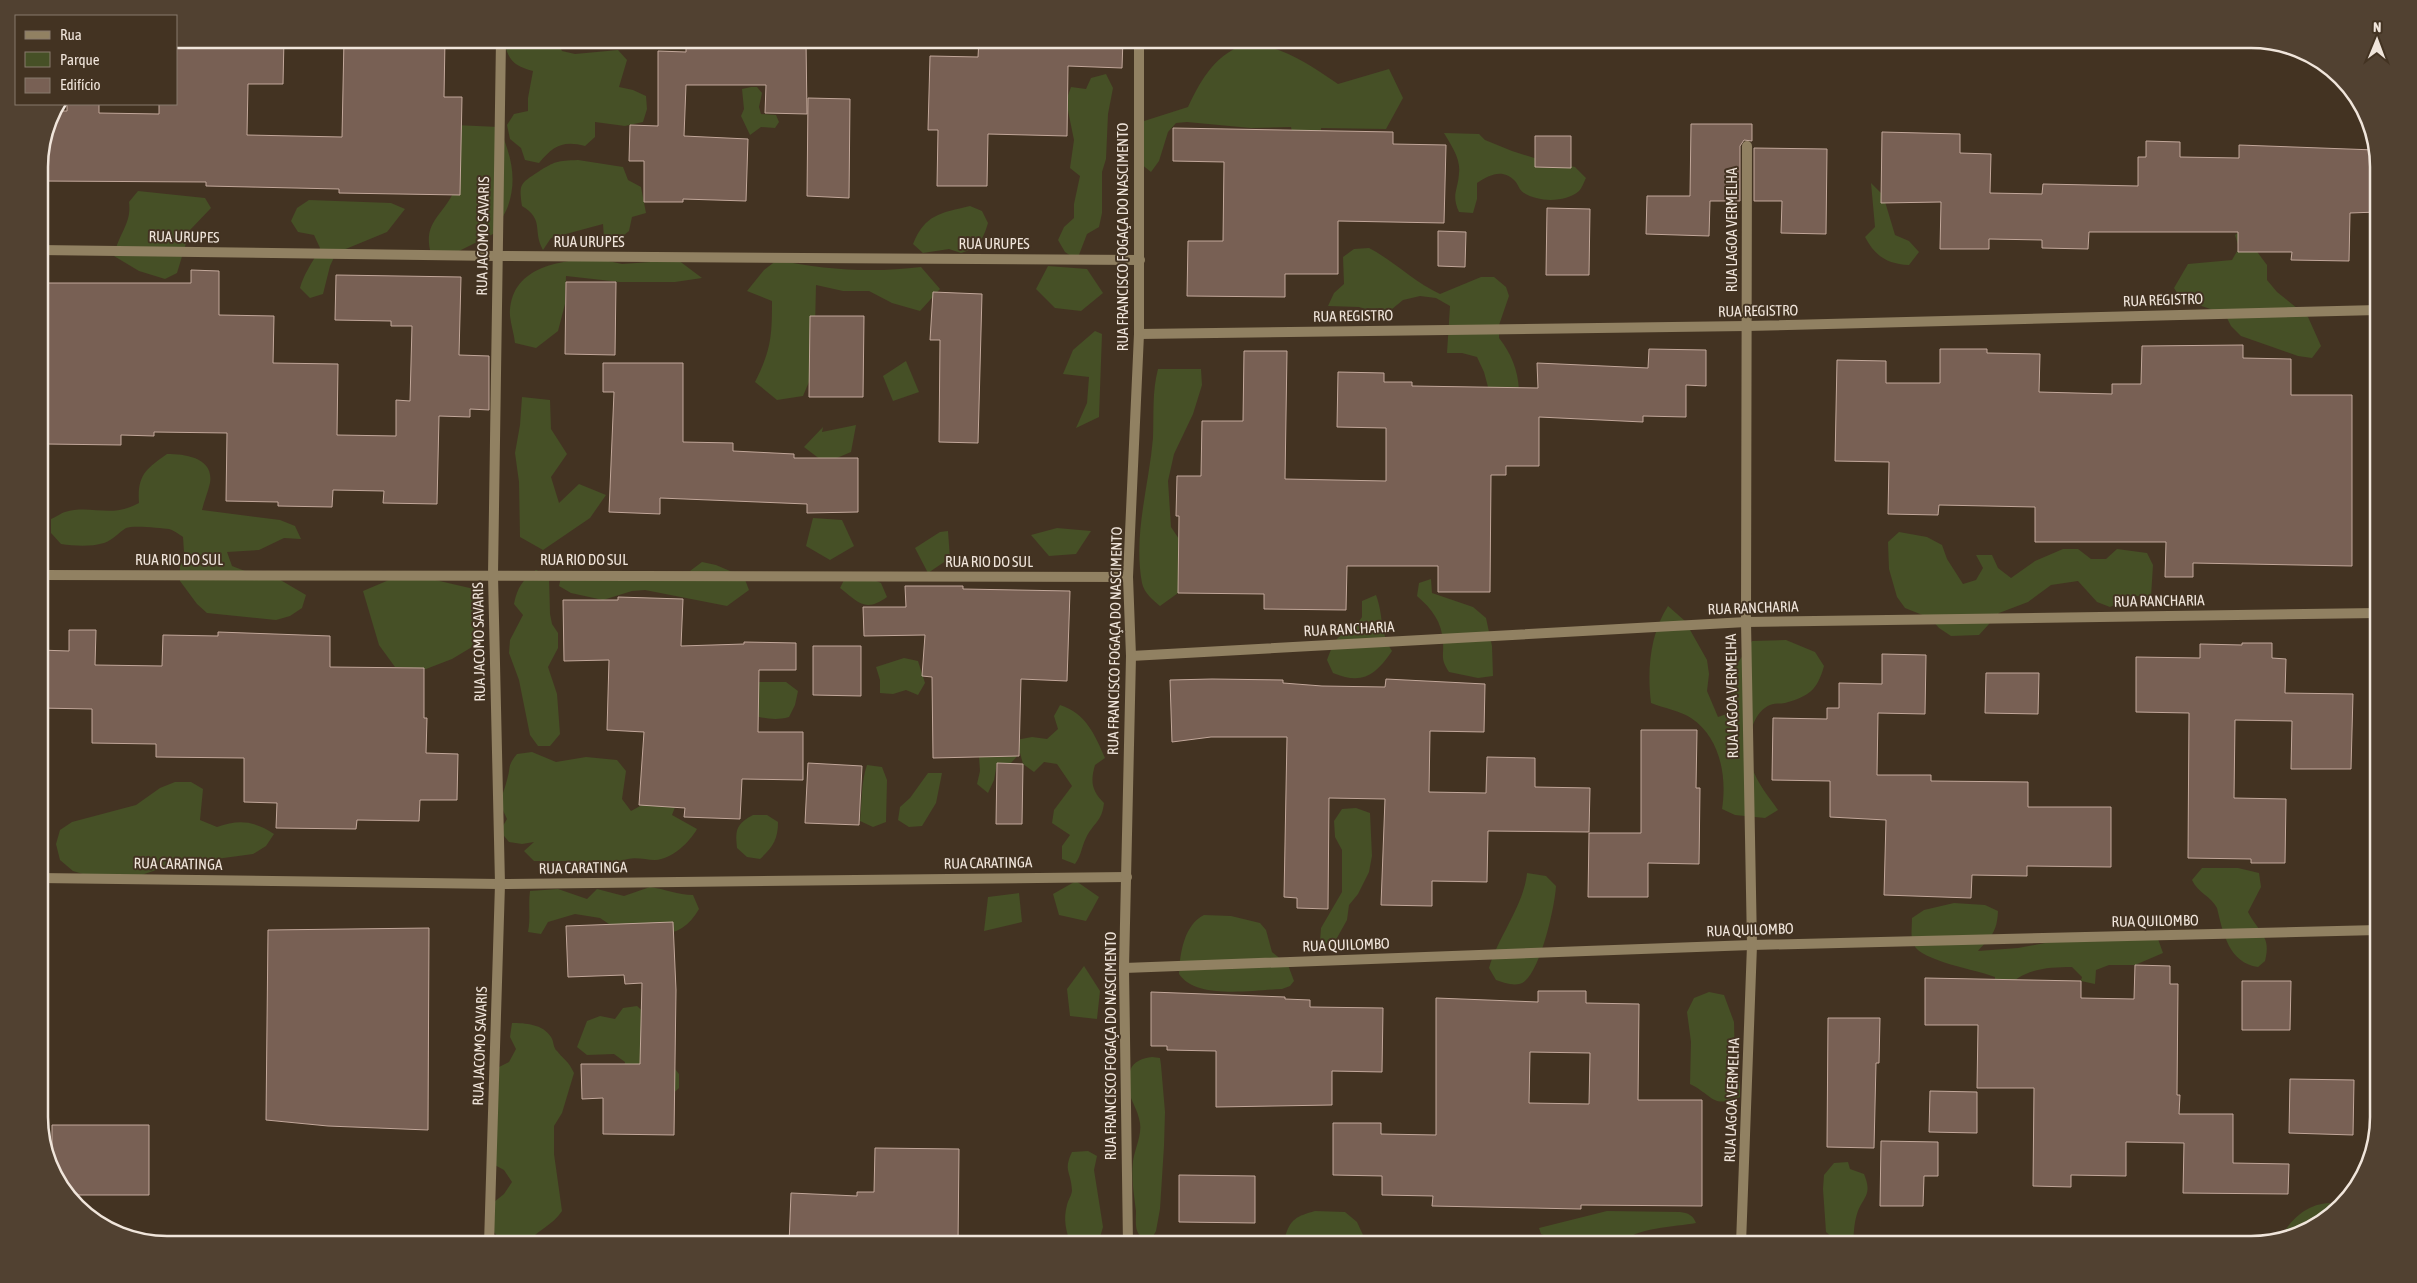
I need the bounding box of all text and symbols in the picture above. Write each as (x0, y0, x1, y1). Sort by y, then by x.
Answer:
legend (15, 15, 178, 105)
north arrow (2352, 15, 2402, 65)
text: N (2373, 19, 2381, 35)
text: Rua (60, 26, 82, 43)
text: Parque (60, 51, 100, 68)
text: Edifício (60, 76, 101, 93)
street label: RUA FRANCISCO FOGAÇA DO NASCIMENTO (1114, 122, 1131, 351)
street label: RUA LAGOA VERMELHA (1723, 167, 1740, 292)
street label: RUA JACOMO SAVARIS (473, 176, 492, 296)
street label: RUA URUPES (148, 227, 220, 246)
street label: RUA URUPES (554, 233, 625, 250)
street label: RUA URUPES (959, 235, 1030, 252)
street label: RUA REGISTRO (2122, 290, 2204, 309)
street label: RUA REGISTRO (1718, 301, 1799, 320)
street label: RUA REGISTRO (1313, 306, 1394, 325)
street label: RUA FRANCISCO FOGAÇA DO NASCIMENTO (1104, 526, 1125, 755)
street label: RUA RIO DO SUL (135, 551, 223, 568)
street label: RUA RIO DO SUL (540, 551, 628, 568)
street label: RUA RIO DO SUL (945, 553, 1033, 570)
street label: RUA JACOMO SAVARIS (469, 582, 488, 702)
street label: RUA RANCHARIA (2113, 591, 2205, 610)
street label: RUA RANCHARIA (1707, 597, 1799, 618)
street label: RUA RANCHARIA (1303, 618, 1395, 639)
street label: RUA LAGOA VERMELHA (1722, 633, 1741, 758)
street label: RUA CARATINGA (944, 853, 1033, 872)
street label: RUA CARATINGA (134, 854, 223, 873)
street label: RUA CARATINGA (539, 858, 628, 877)
street label: RUA QUILOMBO (2111, 911, 2199, 930)
street label: RUA QUILOMBO (1706, 919, 1794, 940)
street label: RUA FRANCISCO FOGAÇA DO NASCIMENTO (1102, 931, 1119, 1160)
street label: RUA QUILOMBO (1302, 934, 1390, 955)
street label: RUA JACOMO SAVARIS (469, 986, 490, 1106)
street label: RUA LAGOA VERMELHA (1721, 1037, 1742, 1163)

